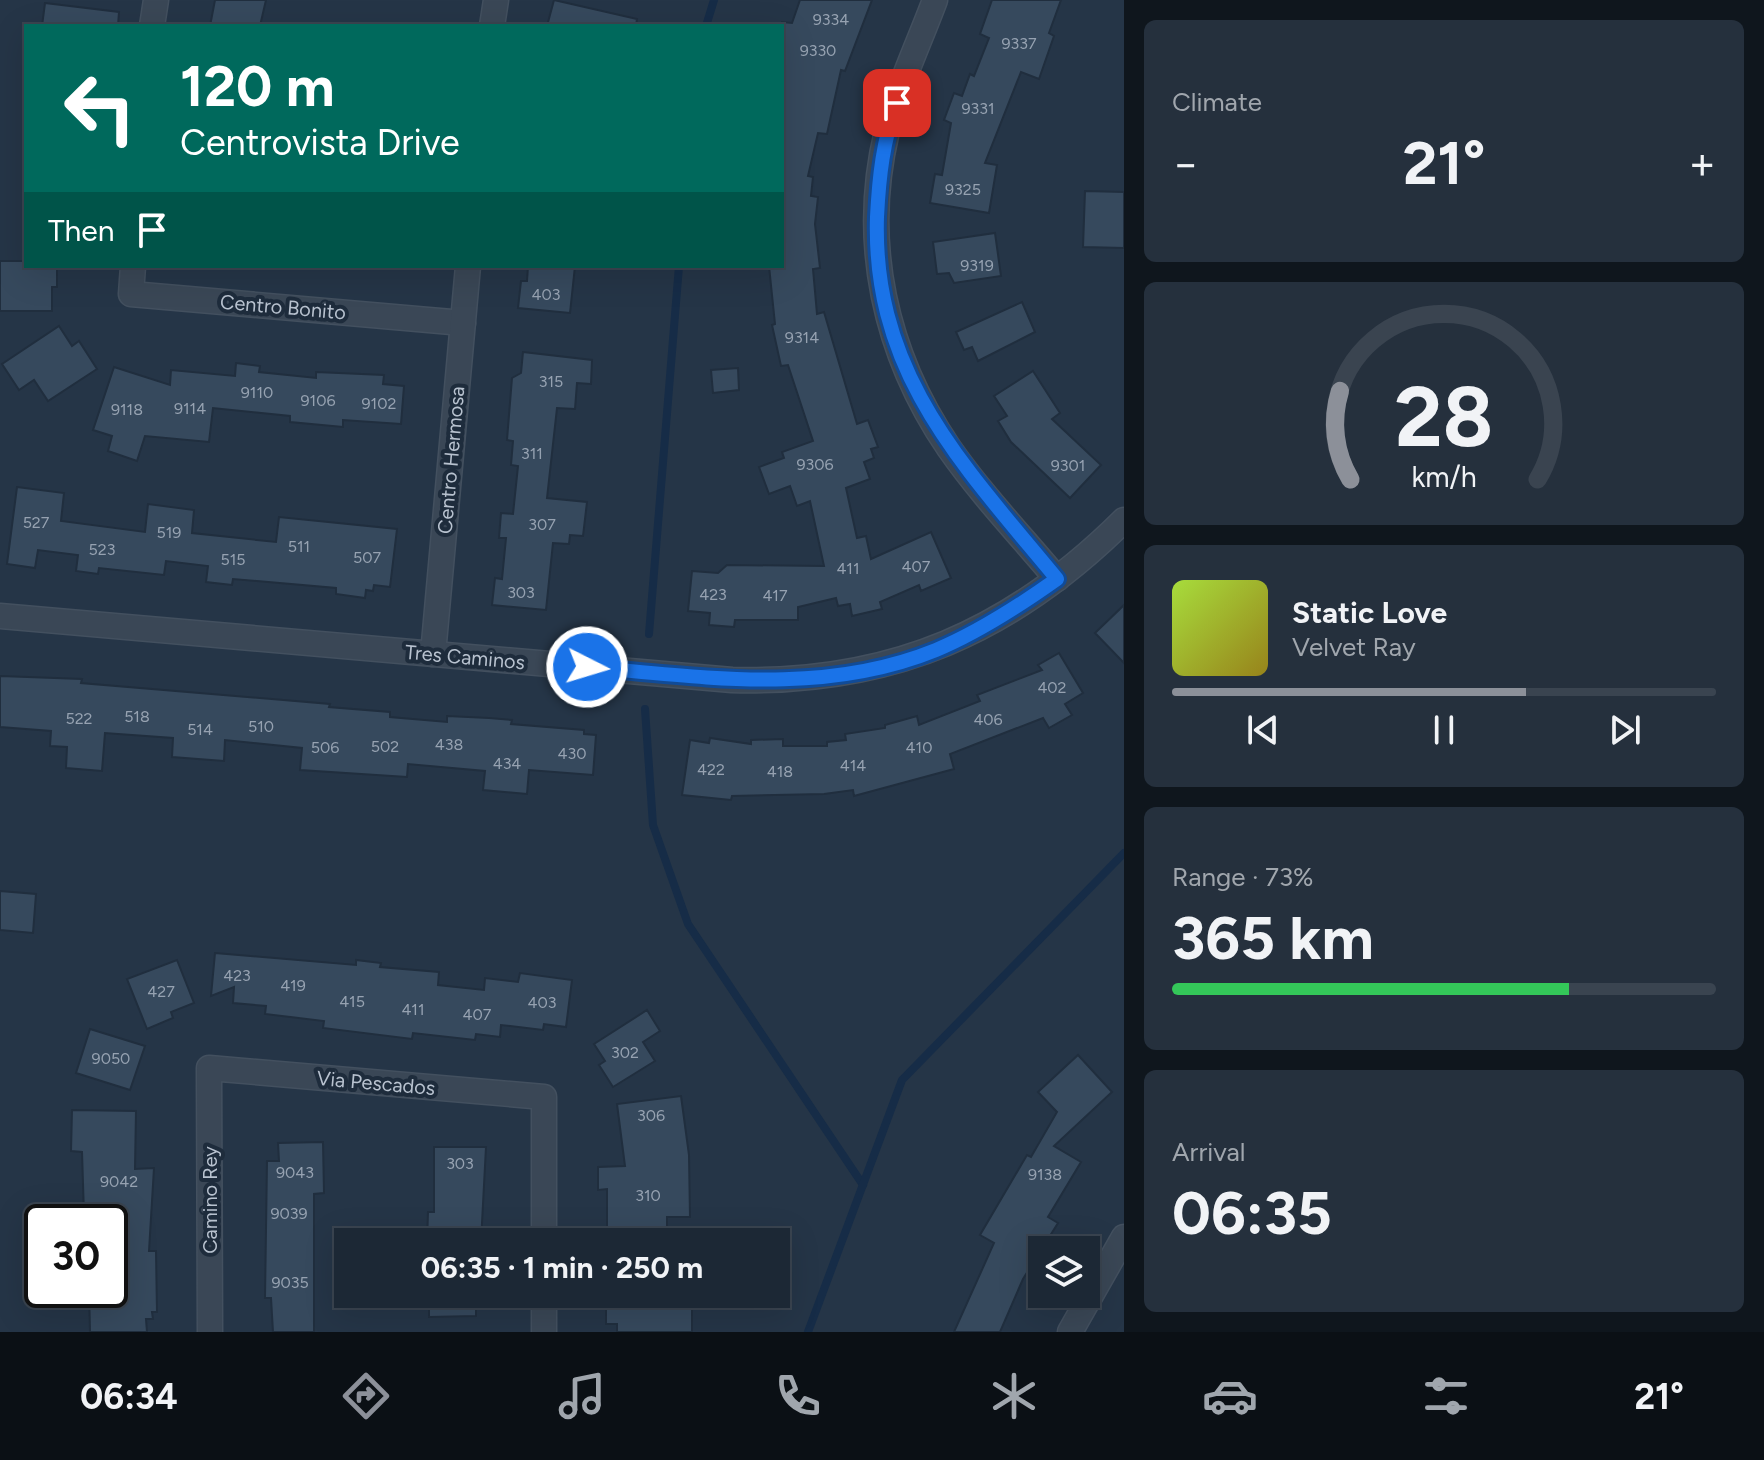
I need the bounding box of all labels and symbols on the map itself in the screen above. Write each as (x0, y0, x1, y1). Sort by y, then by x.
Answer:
house number: 9334 (813, 10, 849, 29)
house number: 9337 (1001, 34, 1037, 53)
house number: 9330 (800, 41, 836, 60)
pin (863, 69, 931, 137)
house number: 9331 (961, 99, 995, 118)
house number: 9325 (945, 180, 981, 199)
house number: 9319 (960, 256, 994, 275)
house number: 403 (532, 285, 560, 304)
street label: Centro Bonito (219, 290, 347, 324)
house number: 9314 (785, 328, 819, 347)
house number: 315 (539, 372, 563, 391)
house number: 9110 (241, 383, 273, 402)
street label: Centro Hermosa (433, 385, 469, 535)
house number: 9106 (301, 391, 335, 410)
house number: 9102 (362, 394, 396, 413)
house number: 9114 (174, 399, 206, 418)
house number: 9118 (111, 400, 143, 419)
house number: 311 (521, 444, 543, 463)
house number: 9306 (796, 455, 834, 474)
house number: 9301 (1051, 456, 1085, 475)
house number: 527 (23, 513, 50, 532)
house number: 307 (528, 515, 556, 534)
house number: 519 (157, 523, 181, 542)
house number: 511 (288, 537, 310, 556)
house number: 523 (89, 540, 115, 559)
house number: 507 (353, 548, 381, 567)
house number: 515 (220, 550, 246, 569)
house number: 407 (902, 557, 931, 576)
house number: 411 (836, 559, 860, 578)
house number: 303 (507, 583, 535, 602)
house number: 423 (699, 585, 727, 604)
house number: 417 (762, 586, 788, 605)
position arrow (545, 625, 629, 709)
street label: Tres Caminos (404, 640, 526, 674)
house number: 402 (1037, 678, 1067, 697)
house number: 518 (124, 707, 150, 726)
house number: 522 (65, 709, 93, 728)
house number: 406 (973, 710, 1003, 729)
house number: 510 (248, 717, 274, 736)
house number: 514 (187, 720, 213, 739)
house number: 438 (435, 735, 463, 754)
house number: 502 (371, 737, 399, 756)
house number: 506 (311, 738, 339, 757)
house number: 410 (906, 738, 932, 757)
house number: 430 (558, 744, 586, 763)
house number: 434 (493, 754, 521, 773)
house number: 414 (840, 756, 866, 775)
house number: 422 (697, 760, 725, 779)
house number: 418 (767, 762, 793, 781)
house number: 423 (223, 966, 251, 985)
house number: 419 (280, 976, 306, 995)
house number: 427 (147, 982, 175, 1001)
house number: 415 (339, 992, 365, 1011)
house number: 403 (528, 993, 556, 1012)
house number: 411 (401, 1000, 425, 1019)
house number: 407 (463, 1005, 492, 1024)
house number: 302 (611, 1043, 639, 1062)
house number: 9050 (92, 1049, 130, 1068)
street label: Via Pescados (316, 1066, 436, 1100)
house number: 306 (637, 1106, 665, 1125)
street label: Camino Rey (198, 1146, 222, 1254)
house number: 303 (446, 1154, 474, 1173)
house number: 9043 (276, 1163, 314, 1182)
house number: 9138 (1028, 1165, 1062, 1184)
house number: 9042 (100, 1172, 138, 1191)
house number: 310 (635, 1186, 661, 1205)
speed limit sign: 30 (24, 1204, 128, 1308)
house number: 9039 (270, 1204, 308, 1223)
house number: 9035 (271, 1273, 309, 1292)

